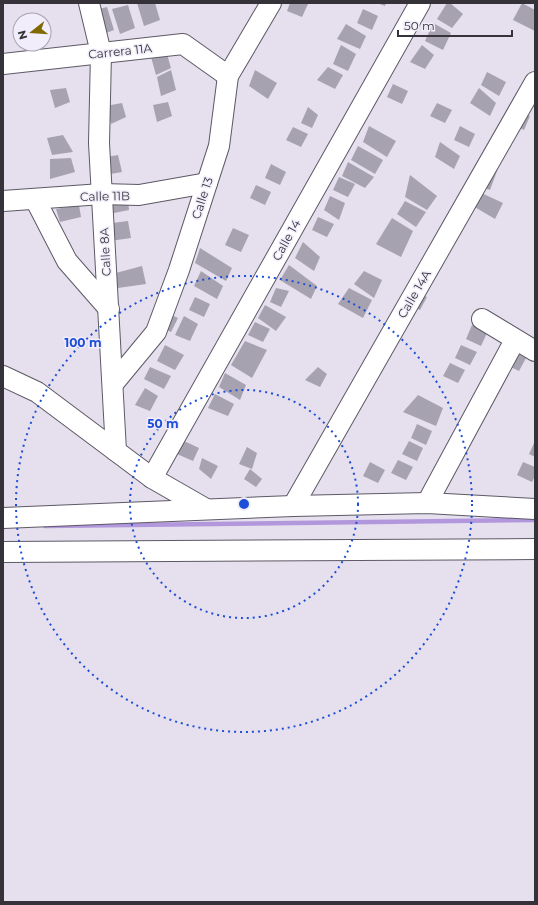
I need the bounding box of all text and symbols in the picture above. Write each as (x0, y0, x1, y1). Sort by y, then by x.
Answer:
north arrow (12, 12, 52, 52)
scale bar (398, 12, 512, 38)
text: 50 m (404, 18, 435, 33)
text: N (14, 29, 30, 41)
street label: Carrera 11A (87, 40, 153, 62)
street label: Calle 13 (188, 175, 216, 221)
street label: Calle 11B (80, 188, 130, 204)
street label: Calle 14 (269, 217, 303, 263)
street label: Calle 8A (96, 227, 114, 277)
street label: Calle 14A (394, 267, 434, 321)
text: 100 m (65, 335, 101, 350)
text: 50 m (147, 416, 179, 431)
centre of rings (237, 497, 251, 511)

